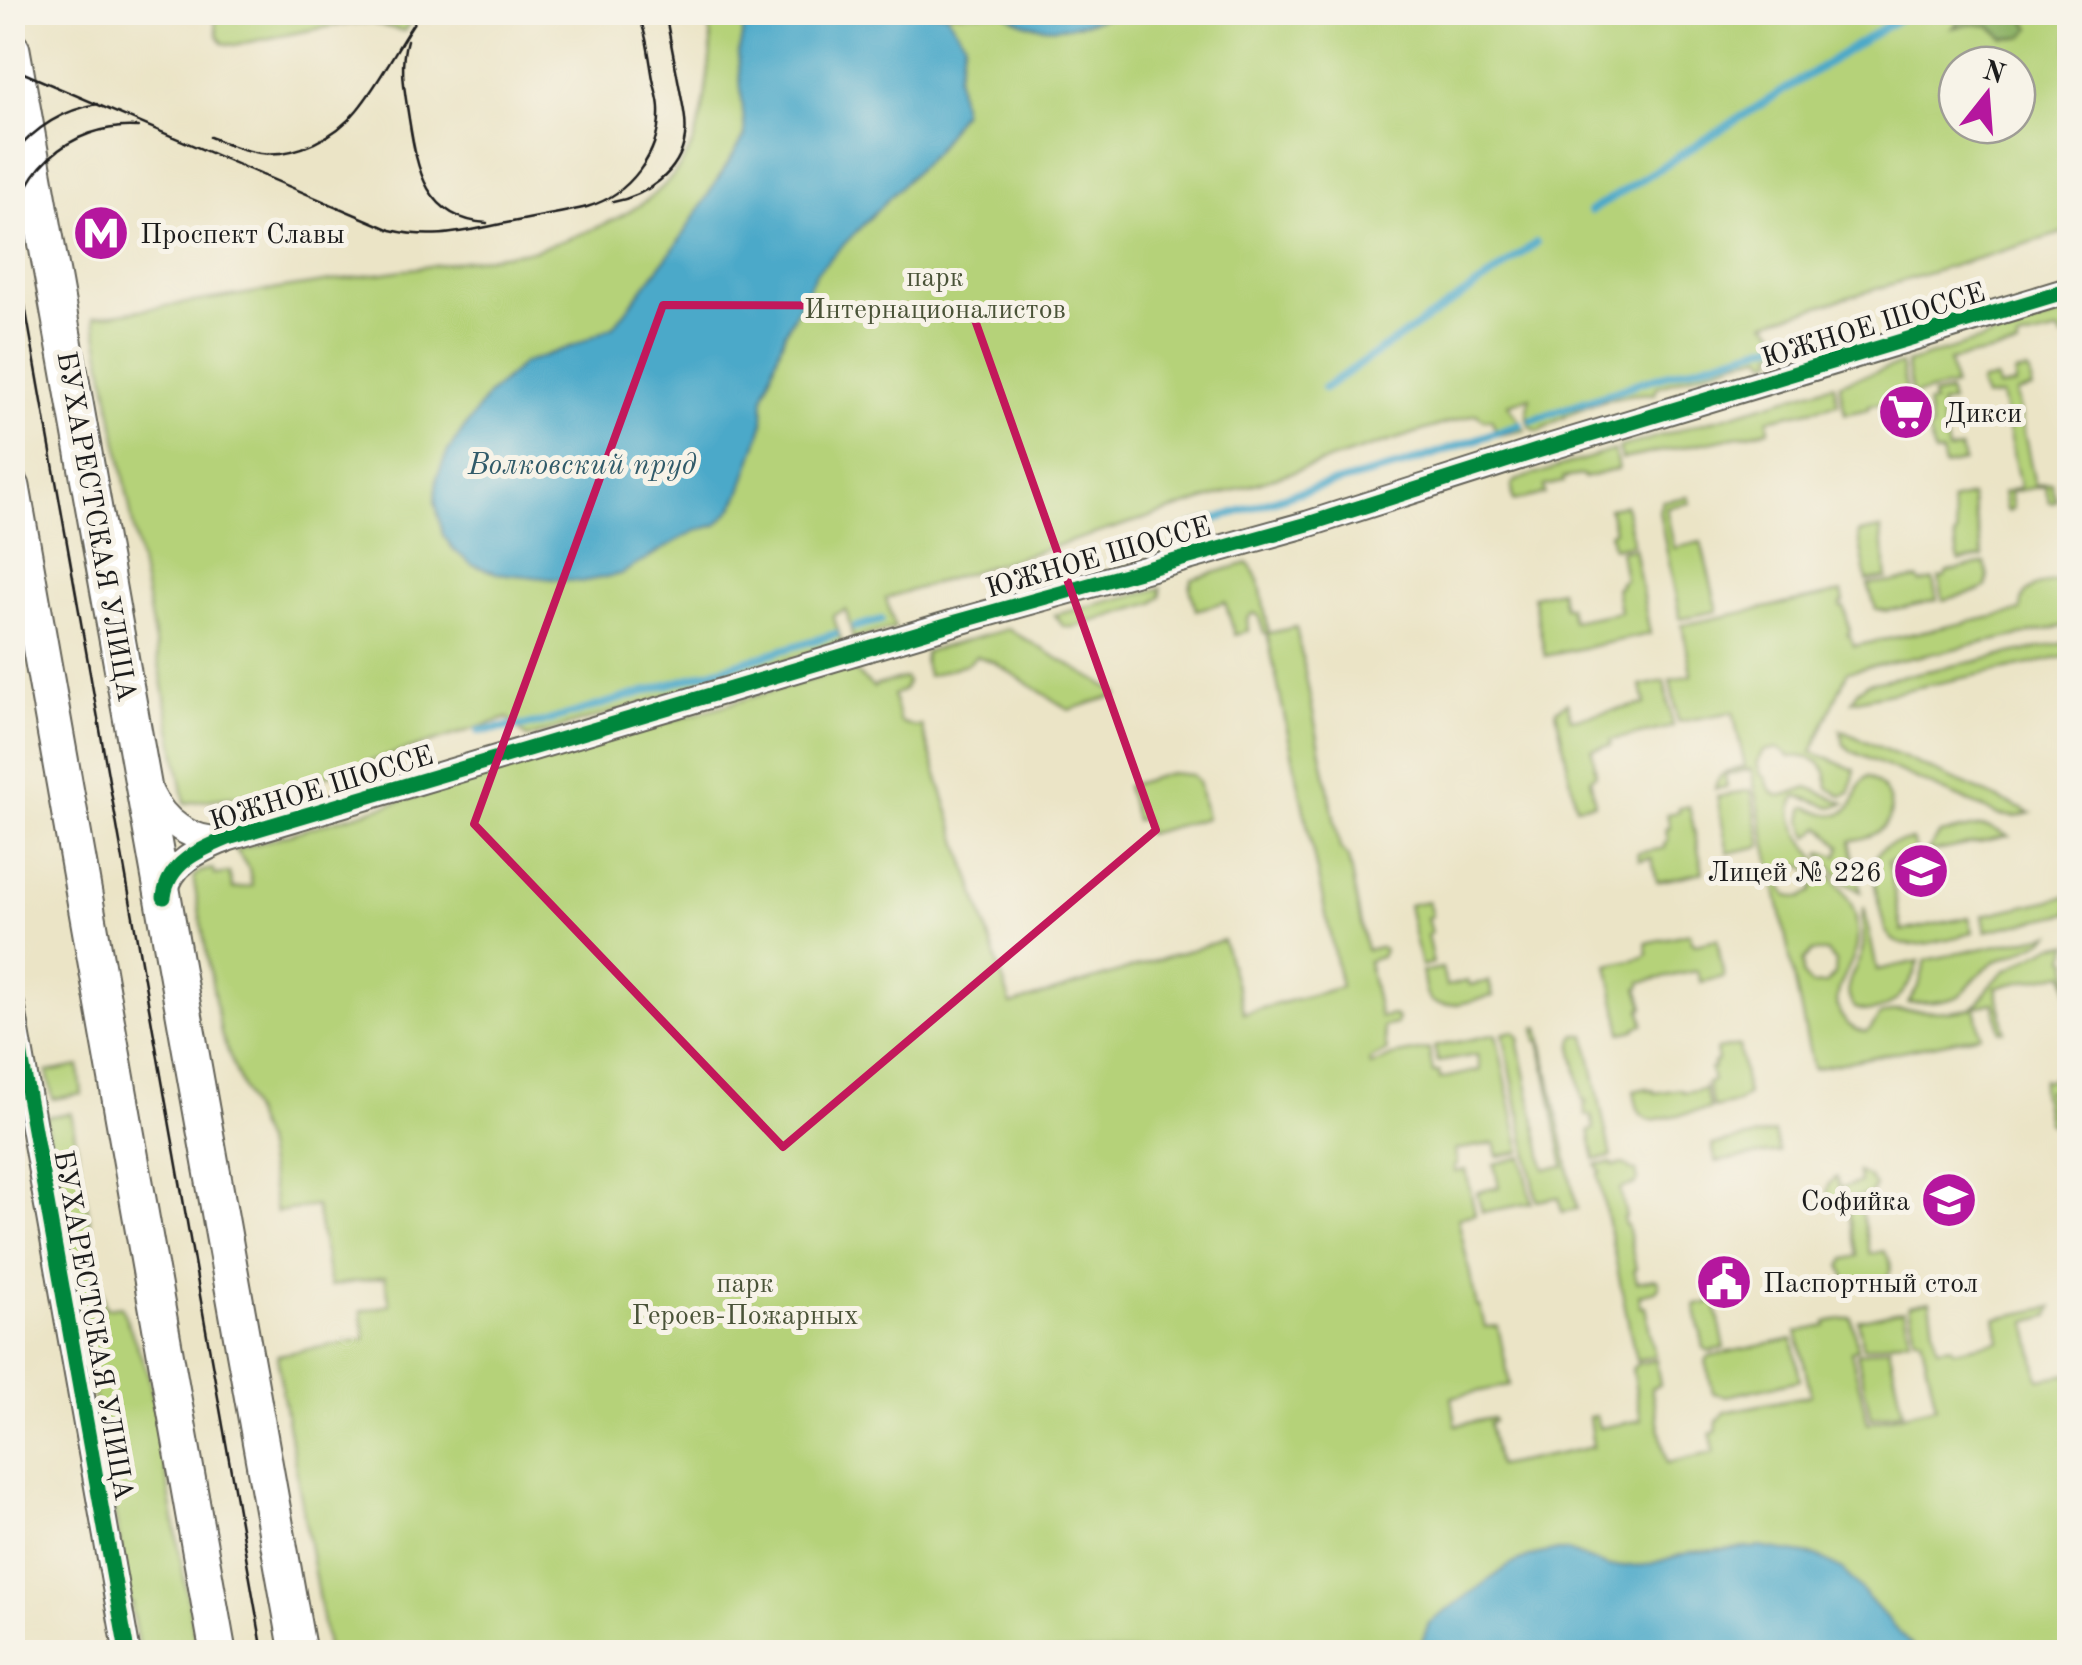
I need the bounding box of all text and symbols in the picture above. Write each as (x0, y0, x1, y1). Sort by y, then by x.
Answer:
north arrow (1937, 45, 2037, 145)
text: N (1979, 57, 2008, 91)
metro station icon: Проспект Славы (71, 203, 131, 263)
place label: Проспект Славы (140, 222, 345, 250)
park label: парк Интернационалистов (804, 265, 1066, 325)
street label: ЮЖНОЕ ШОССЕ (1759, 280, 1989, 374)
street label: БУХАРЕСТСКАЯ УЛИЦА (50, 349, 140, 704)
supermarket icon: Дикси (1876, 382, 1936, 442)
place label: Дикси (1945, 401, 2022, 429)
water label: Волковский пруд (467, 451, 697, 481)
street label: ЮЖНОЕ ШОССЕ (983, 513, 1214, 604)
street label: ЮЖНОЕ ШОССЕ (207, 743, 437, 837)
school or university icon: Лицей № 226 (1891, 841, 1951, 901)
place label: Лицей № 226 (1708, 860, 1882, 888)
street label: БУХАРЕСТСКАЯ УЛИЦА (47, 1148, 137, 1503)
school or university icon: Софийка (1919, 1170, 1979, 1230)
place label: Софийка (1801, 1189, 1910, 1217)
public building icon: Паспортный стол (1694, 1252, 1754, 1312)
park label: парк Героев-Пожарных (632, 1271, 858, 1331)
place label: Паспортный стол (1763, 1271, 1978, 1299)

